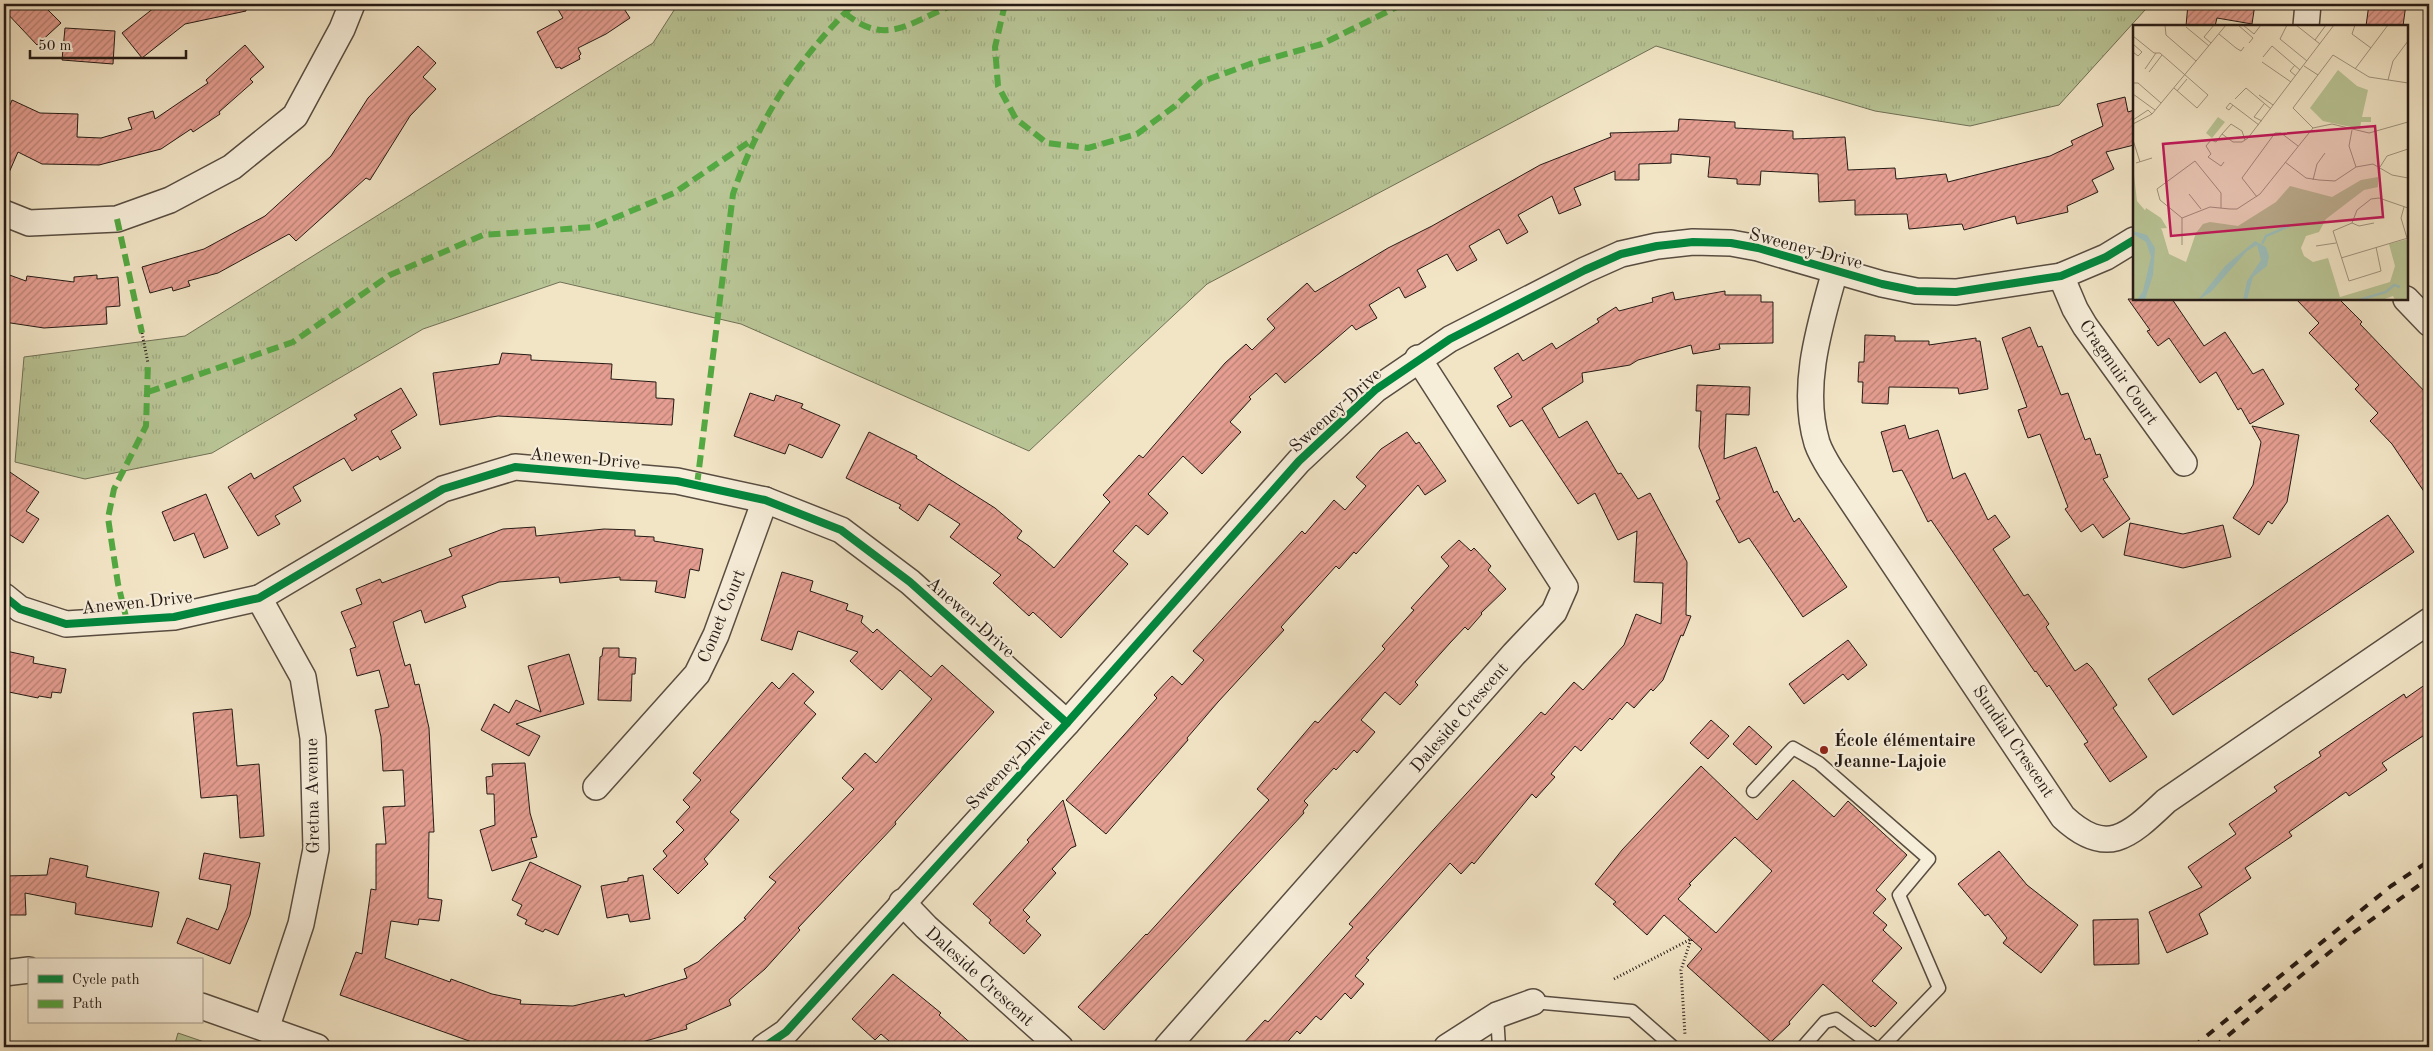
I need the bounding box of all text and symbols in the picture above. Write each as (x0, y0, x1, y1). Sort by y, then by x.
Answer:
inset map (2133, 25, 2408, 300)
scale bar (30, 28, 186, 60)
text: 50 m (38, 39, 72, 54)
street label: Sweeney Drive (1747, 225, 1864, 273)
street label: Cragmuir Court (2075, 317, 2161, 428)
street label: Sweeney Drive (1286, 365, 1385, 456)
street label: Anewen Drive (529, 445, 641, 473)
street label: Comet Court (695, 567, 749, 666)
street label: Anewen Drive (923, 574, 1018, 662)
street label: Anewen Drive (81, 588, 193, 618)
street label: Daleside Crescent (1407, 659, 1512, 776)
street label: Sundial Crescent (1969, 682, 2057, 801)
street label: Sweeney Drive (963, 716, 1056, 813)
place label: École élémentaire Jeanne-Lajoie (1834, 728, 1976, 771)
street label: Gretna Avenue (303, 738, 323, 854)
marker: École élémentaire Jeanne-Lajoie (1818, 744, 1830, 756)
street label: Daleside Crescent (922, 924, 1037, 1030)
legend (28, 958, 202, 1024)
text: Cycle path (72, 973, 140, 988)
text: Path (72, 997, 102, 1012)

